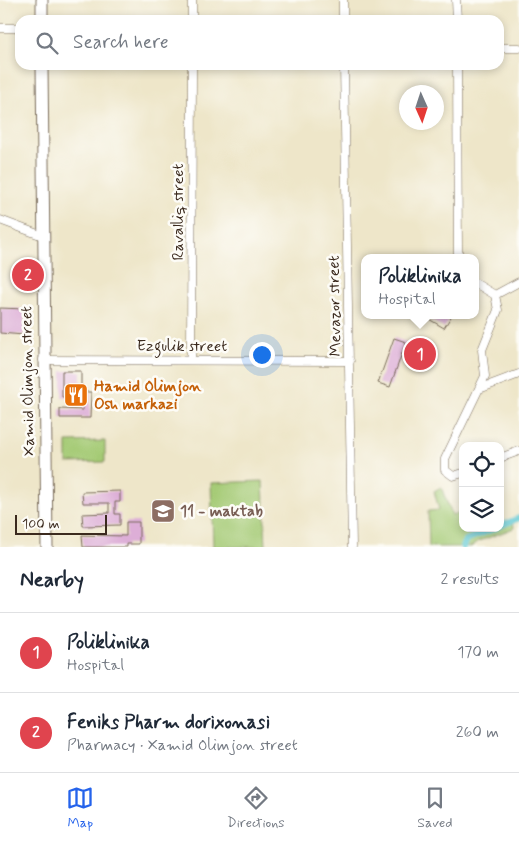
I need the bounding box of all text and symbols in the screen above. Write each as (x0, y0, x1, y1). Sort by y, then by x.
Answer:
search box (15, 15, 504, 70)
icon: search (33, 29, 61, 57)
text: Search here (73, 30, 169, 55)
north arrow (399, 85, 444, 130)
street label: Ravalliq street (168, 163, 189, 261)
popup (361, 254, 479, 319)
street label: Mevazor street (324, 255, 346, 357)
pin: 2 (12, 256, 44, 294)
text: Poliklinika (379, 264, 461, 289)
text: Hospital (379, 289, 436, 310)
street label: Xamid Olimjon street (16, 306, 40, 456)
pin: 1 (404, 335, 436, 373)
street label: Ezgulik street (137, 336, 227, 358)
your location (249, 342, 275, 368)
place label: Hamid Olimjon Osh markazi (94, 376, 202, 415)
restaurant icon: Hamid Olimjon Osh markazi (63, 382, 89, 408)
map controls (459, 442, 504, 532)
button: locate (459, 442, 504, 487)
button: layers (459, 487, 504, 532)
school or university icon: 11 - maktab (150, 498, 176, 524)
place label: 11 - maktab (180, 501, 263, 522)
scale bar (15, 512, 108, 535)
text: 100 m (22, 515, 60, 533)
text: Nearby (20, 566, 84, 594)
text: 2 results (441, 569, 499, 590)
text: Poliklinika (67, 630, 150, 655)
text: 1 (32, 642, 40, 663)
text: 170 m (457, 642, 499, 663)
text: Hospital (67, 655, 124, 676)
text: Feniks Pharm dorixonasi (67, 710, 270, 735)
text: 2 (32, 722, 40, 743)
text: 260 m (456, 722, 499, 743)
text: Pharmacy · Xamid Olimjon street (67, 735, 298, 756)
tab: Map (66, 784, 94, 832)
tab: Directions (227, 784, 285, 832)
tab: Saved (417, 784, 453, 832)

